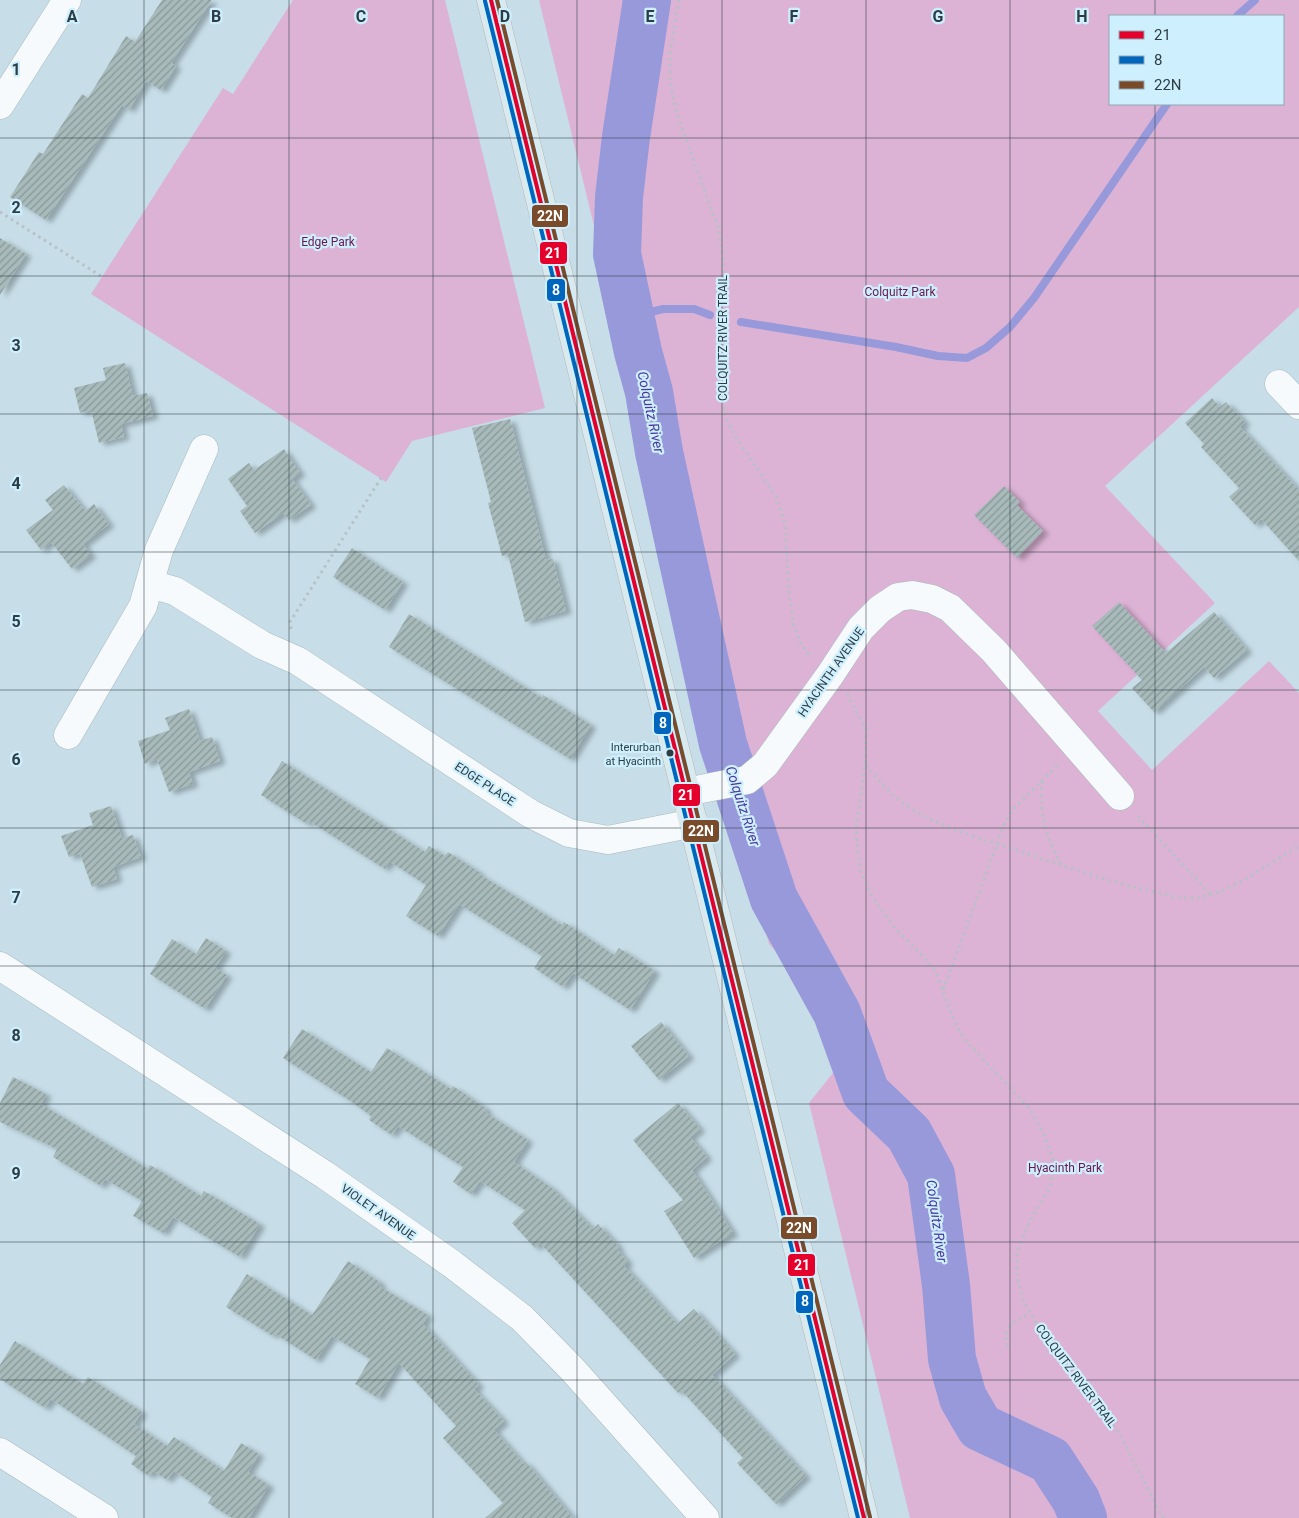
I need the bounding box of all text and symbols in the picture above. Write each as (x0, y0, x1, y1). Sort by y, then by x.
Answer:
text: A (67, 7, 78, 26)
text: B (211, 7, 221, 26)
text: C (356, 7, 366, 26)
text: D (500, 7, 510, 26)
text: E (646, 7, 655, 26)
text: F (790, 7, 799, 26)
text: G (933, 7, 944, 26)
text: H (1076, 7, 1088, 26)
legend (1109, 15, 1284, 105)
text: 21 (1154, 26, 1171, 44)
text: 8 (1154, 51, 1162, 69)
text: 1 (11, 60, 21, 79)
text: 22N (1154, 76, 1182, 94)
text: 2 (11, 198, 21, 217)
line badge: 22N (531, 204, 569, 228)
text: 22N (537, 208, 563, 224)
park label: Edge Park (301, 235, 356, 249)
line badge: 21 (539, 241, 568, 265)
text: 21 (545, 245, 561, 261)
street label: COLQUITZ RIVER TRAIL (716, 274, 730, 401)
line badge: 8 (546, 278, 566, 302)
text: 8 (552, 282, 560, 298)
park label: Colquitz Park (865, 285, 936, 299)
text: 3 (11, 336, 21, 355)
water label: Colquitz River (635, 370, 668, 455)
text: 4 (11, 474, 21, 493)
text: 5 (11, 612, 21, 631)
street label: HYACINTH AVENUE (795, 624, 867, 719)
line badge: 8 (653, 711, 672, 735)
text: 8 (659, 715, 667, 731)
place label: Interurban at Hyacinth (606, 741, 661, 768)
marker: Interurban at Hyacinth (665, 748, 675, 758)
text: 6 (11, 750, 21, 769)
street label: EDGE PLACE (452, 759, 518, 809)
water label: Colquitz River (723, 764, 764, 848)
line badge: 21 (672, 783, 701, 807)
text: 21 (678, 787, 694, 803)
line badge: 22N (682, 819, 720, 843)
text: 22N (688, 823, 714, 839)
text: 7 (11, 888, 21, 907)
text: 8 (11, 1026, 21, 1045)
park label: Hyacinth Park (1028, 1161, 1103, 1175)
text: 9 (11, 1164, 21, 1183)
water label: Colquitz River (923, 1179, 951, 1264)
street label: VIOLET AVENUE (338, 1181, 418, 1243)
line badge: 22N (780, 1216, 818, 1240)
text: 22N (786, 1220, 812, 1236)
line badge: 21 (787, 1253, 816, 1277)
text: 21 (794, 1257, 810, 1273)
line badge: 8 (795, 1290, 814, 1314)
text: 8 (801, 1293, 809, 1309)
street label: COLQUITZ RIVER TRAIL (1032, 1321, 1120, 1431)

